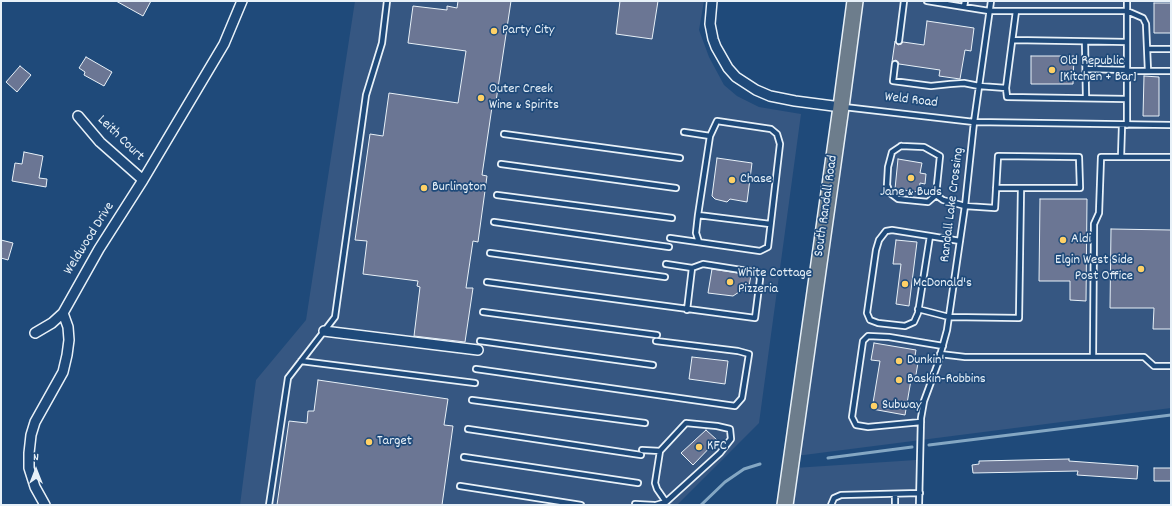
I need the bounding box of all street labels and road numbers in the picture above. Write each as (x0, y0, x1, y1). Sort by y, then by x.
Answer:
street label: Weld Road (883, 89, 939, 113)
street label: Leith Court (93, 113, 147, 165)
street label: Randall Lake Crossing (938, 147, 968, 263)
street label: South Randall Road (812, 154, 842, 258)
street label: Weldwood Drive (61, 200, 119, 278)

